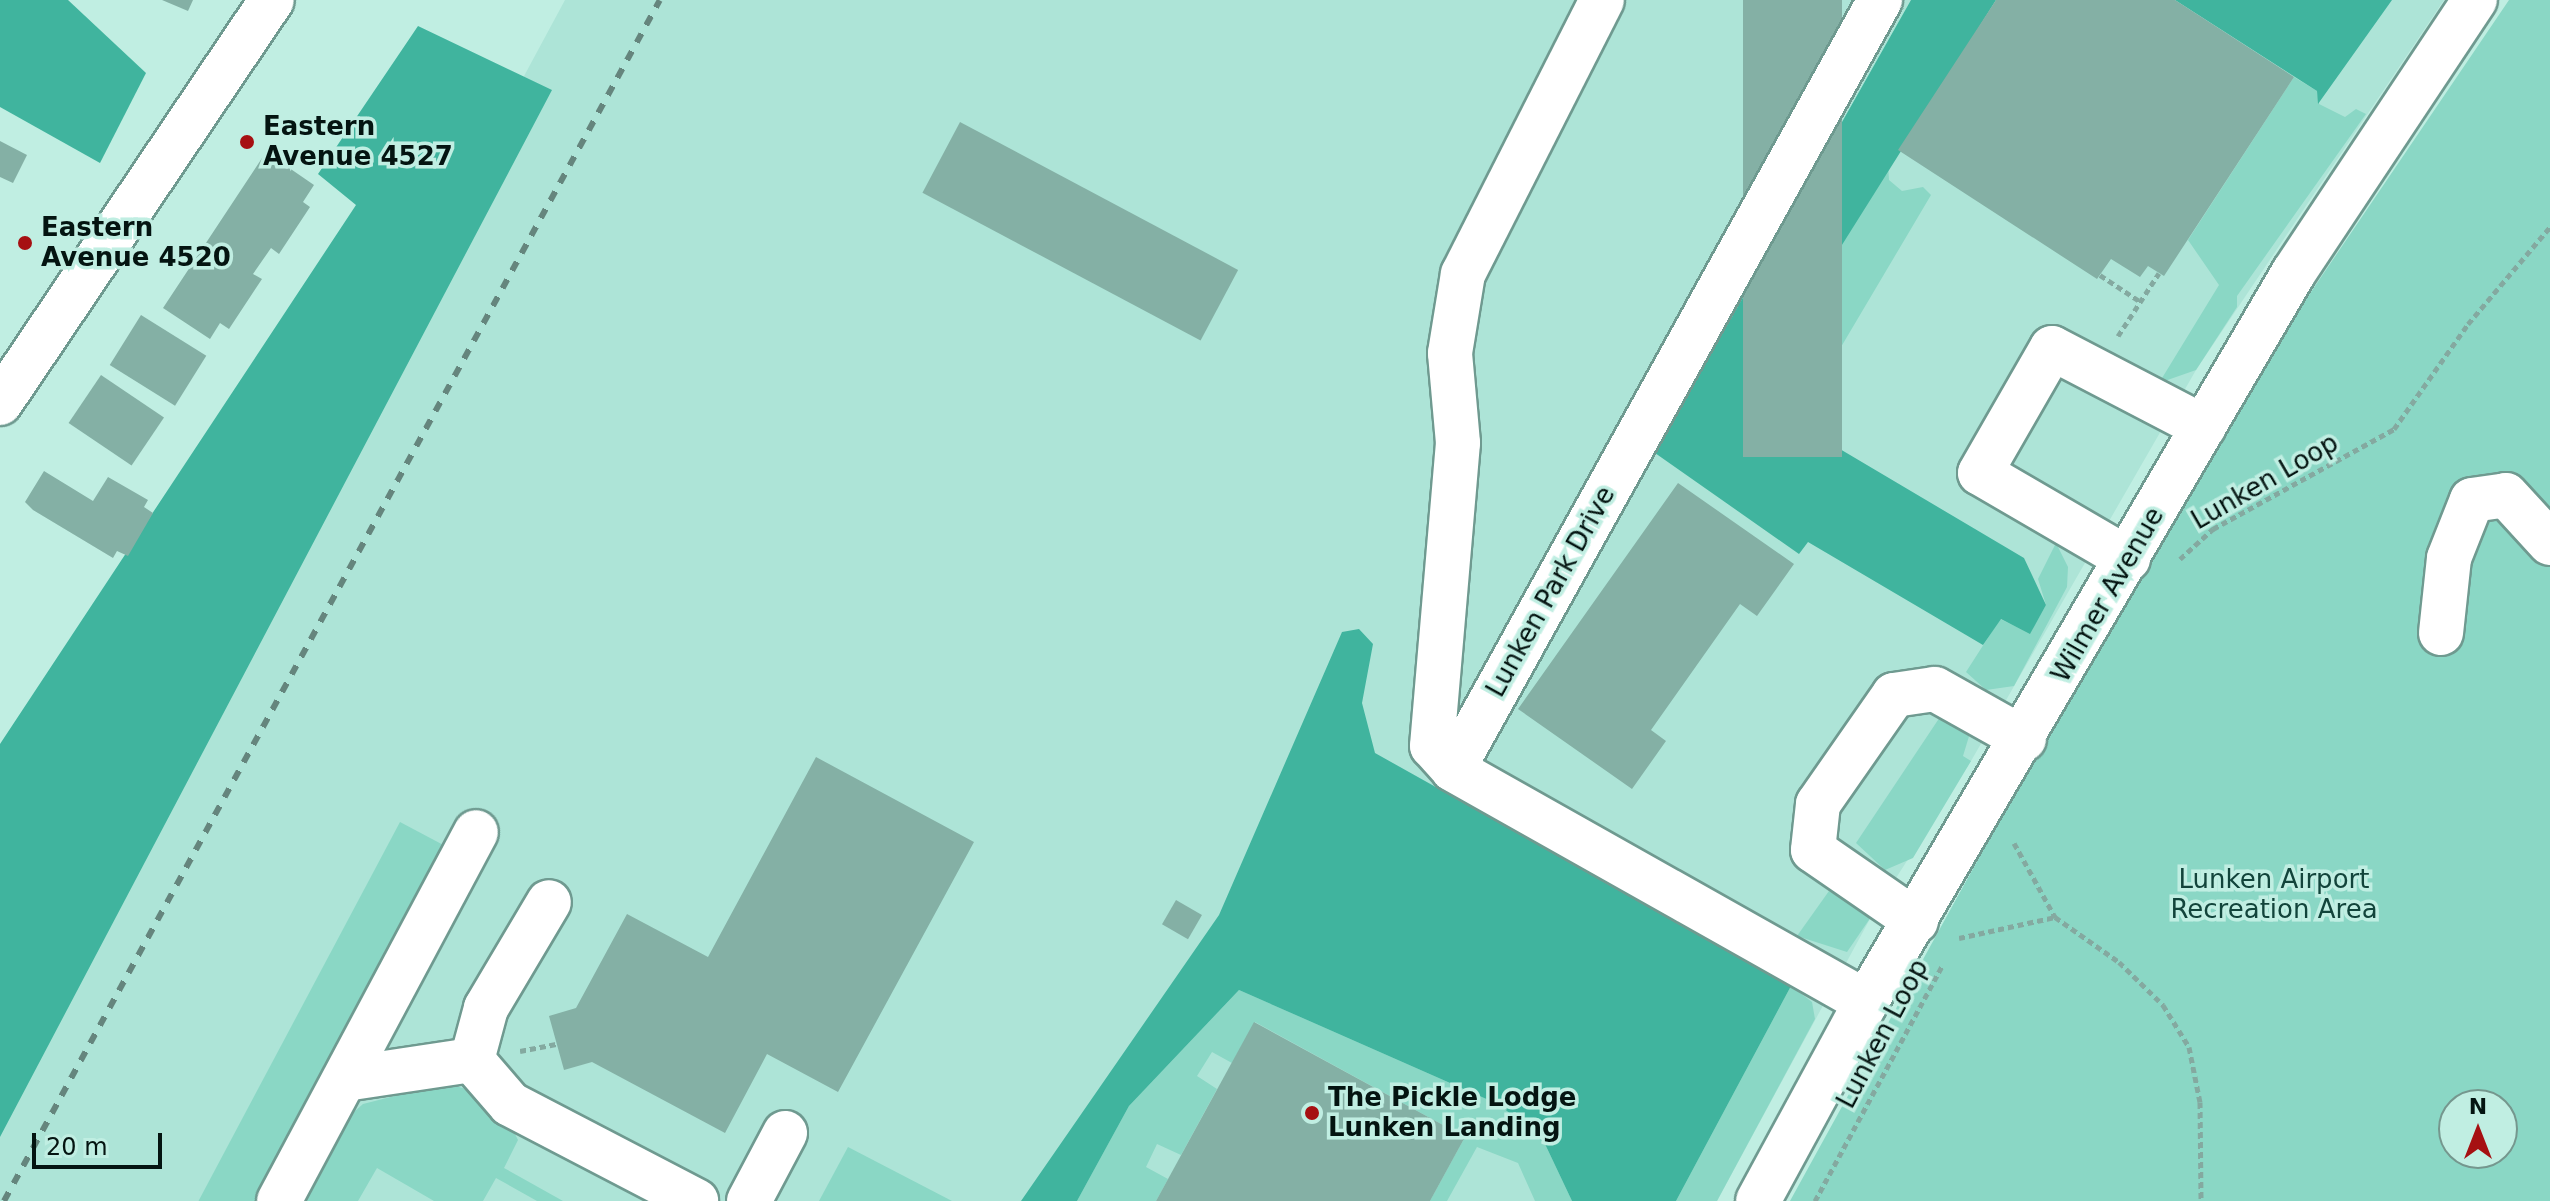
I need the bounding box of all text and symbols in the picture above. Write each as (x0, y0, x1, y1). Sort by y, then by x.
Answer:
place label: Eastern Avenue 4527 (263, 111, 453, 172)
marker: Eastern Avenue 4527 (238, 133, 256, 151)
place label: Eastern Avenue 4520 (41, 212, 231, 274)
marker: Eastern Avenue 4520 (16, 234, 34, 252)
street label: Lunken Loop (2186, 427, 2344, 537)
street label: Lunken Park Drive (1480, 481, 1622, 703)
street label: Wilmer Avenue (2045, 502, 2171, 688)
park label: Lunken Airport Recreation Area (2170, 864, 2378, 926)
street label: Lunken Loop (1831, 954, 1935, 1114)
place label: The Pickle Lodge Lunken Landing (1328, 1082, 1576, 1144)
north arrow (2438, 1089, 2518, 1169)
text: N (2469, 1094, 2487, 1119)
marker: The Pickle Lodge Lunken Landing (1303, 1104, 1321, 1122)
scale bar (36, 1117, 166, 1167)
text: 20 m (46, 1133, 108, 1161)

